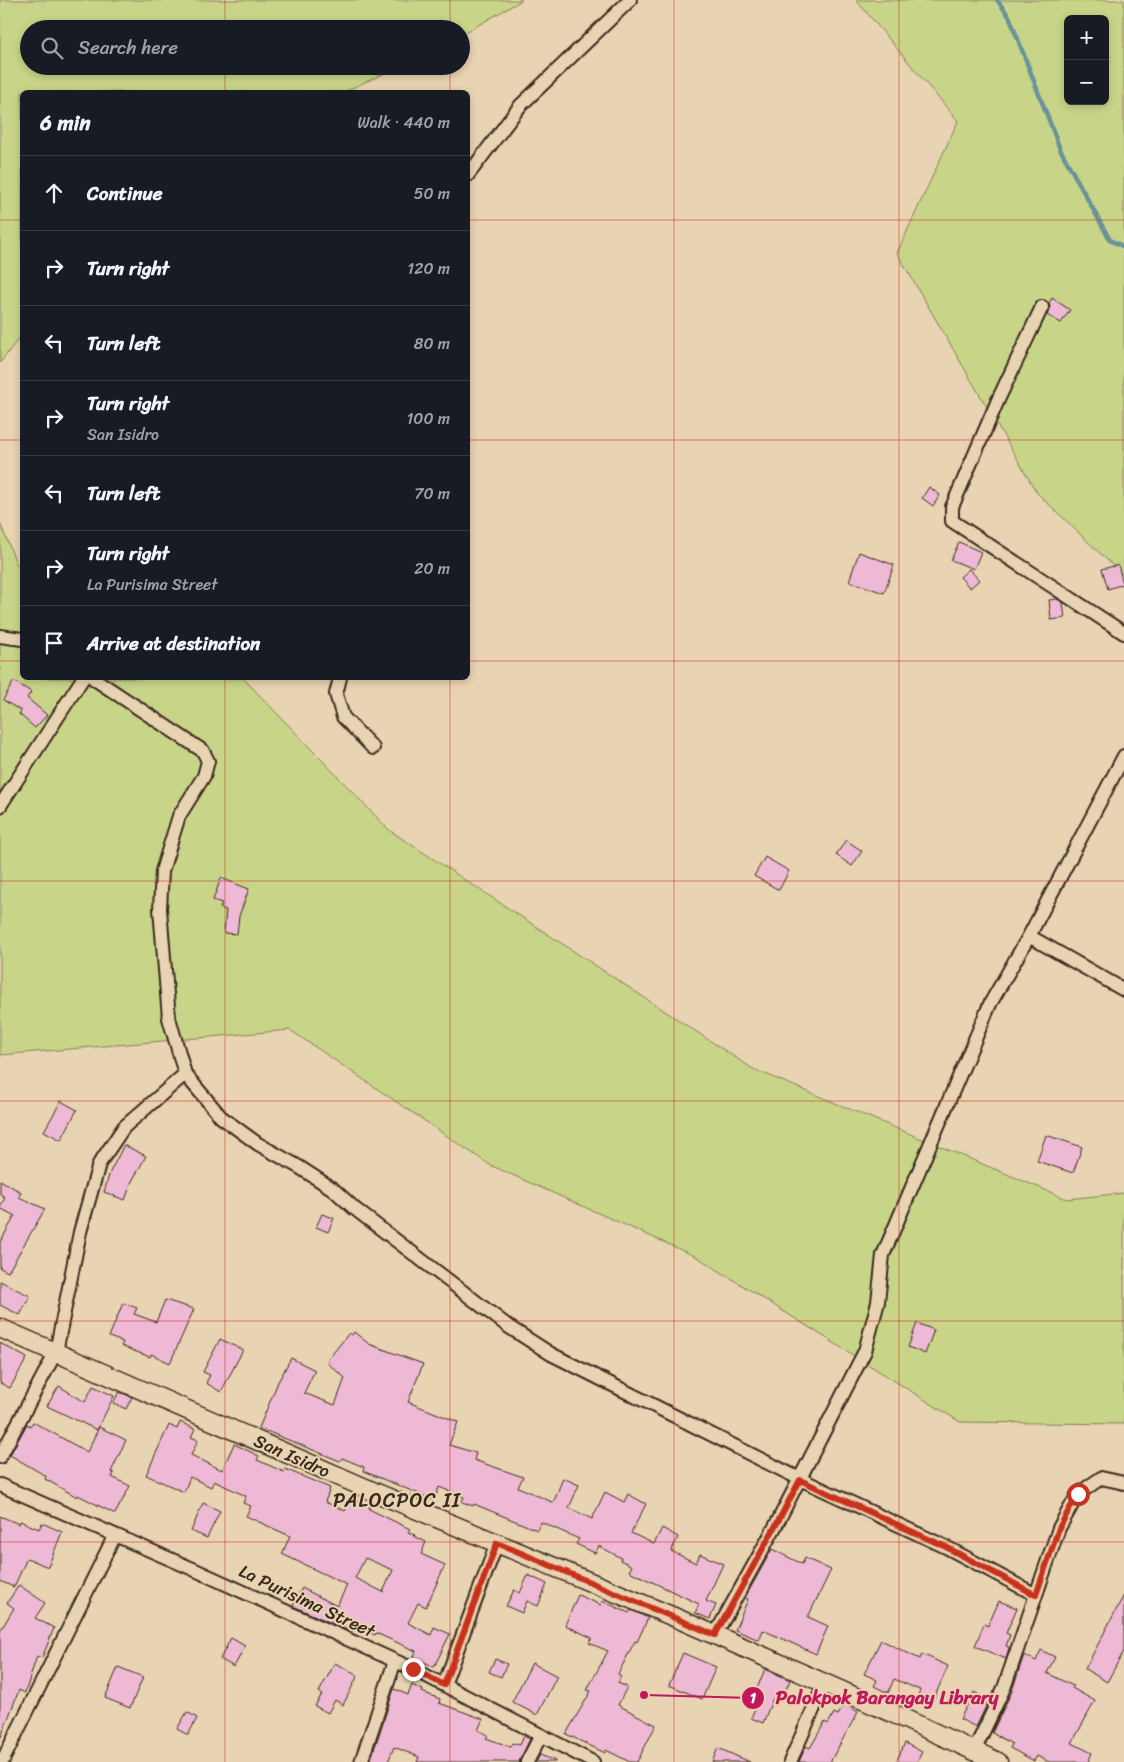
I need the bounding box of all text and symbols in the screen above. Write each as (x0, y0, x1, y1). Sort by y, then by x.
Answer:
map controls (1064, 15, 1109, 105)
button: + (1064, 15, 1109, 60)
search box (20, 20, 470, 75)
text: Search here (78, 31, 178, 64)
icon: search (38, 34, 66, 62)
button: − (1064, 60, 1109, 105)
text: 6 min (40, 104, 91, 142)
text: Walk · 440 m (357, 108, 450, 137)
text: Continue (87, 177, 163, 210)
icon: ahead (40, 179, 68, 207)
text: 50 m (414, 179, 450, 208)
text: Turn right (87, 252, 169, 285)
icon: right (40, 254, 68, 282)
text: 120 m (407, 254, 450, 283)
text: Turn left (87, 327, 160, 360)
icon: left (40, 329, 68, 357)
text: 80 m (414, 329, 450, 358)
text: Turn right (87, 387, 169, 420)
icon: right (40, 404, 68, 432)
text: 100 m (406, 404, 450, 433)
text: San Isidro (87, 420, 159, 449)
text: Turn left (87, 477, 160, 510)
icon: left (40, 479, 68, 507)
text: 70 m (414, 479, 450, 508)
text: Turn right (87, 537, 169, 570)
icon: right (40, 554, 68, 582)
text: 20 m (414, 554, 450, 583)
text: La Purisima Street (87, 570, 218, 599)
text: Arrive at destination (87, 627, 260, 660)
icon: arrive (40, 629, 68, 657)
street label: San Isidro (249, 1425, 336, 1487)
district label: PALOCPOC II (333, 1483, 461, 1518)
route start (1067, 1483, 1090, 1506)
street label: La Purisima Street (234, 1555, 381, 1647)
route end (402, 1658, 425, 1681)
callout: Palokpok Barangay Library (740, 1681, 1008, 1715)
text: Palokpok Barangay Library (776, 1681, 1000, 1714)
text: 1 (750, 1685, 757, 1711)

